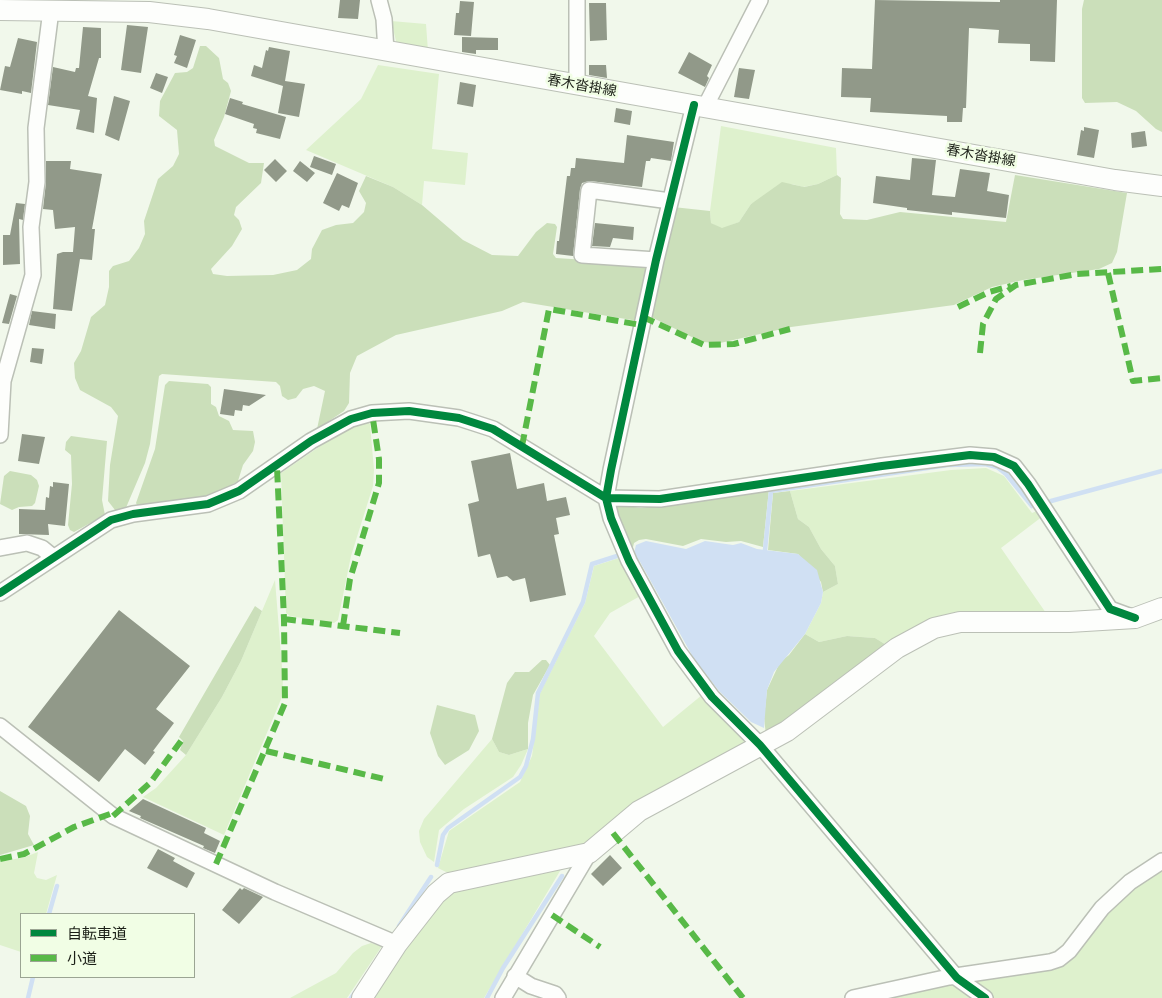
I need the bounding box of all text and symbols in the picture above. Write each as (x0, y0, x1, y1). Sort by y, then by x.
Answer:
street label: 春木沓掛線 (546, 72, 618, 100)
street label: 春木沓掛線 (945, 142, 1017, 170)
legend (20, 913, 195, 978)
text: 自転車道 (67, 924, 127, 943)
text: 小道 (67, 949, 97, 968)

